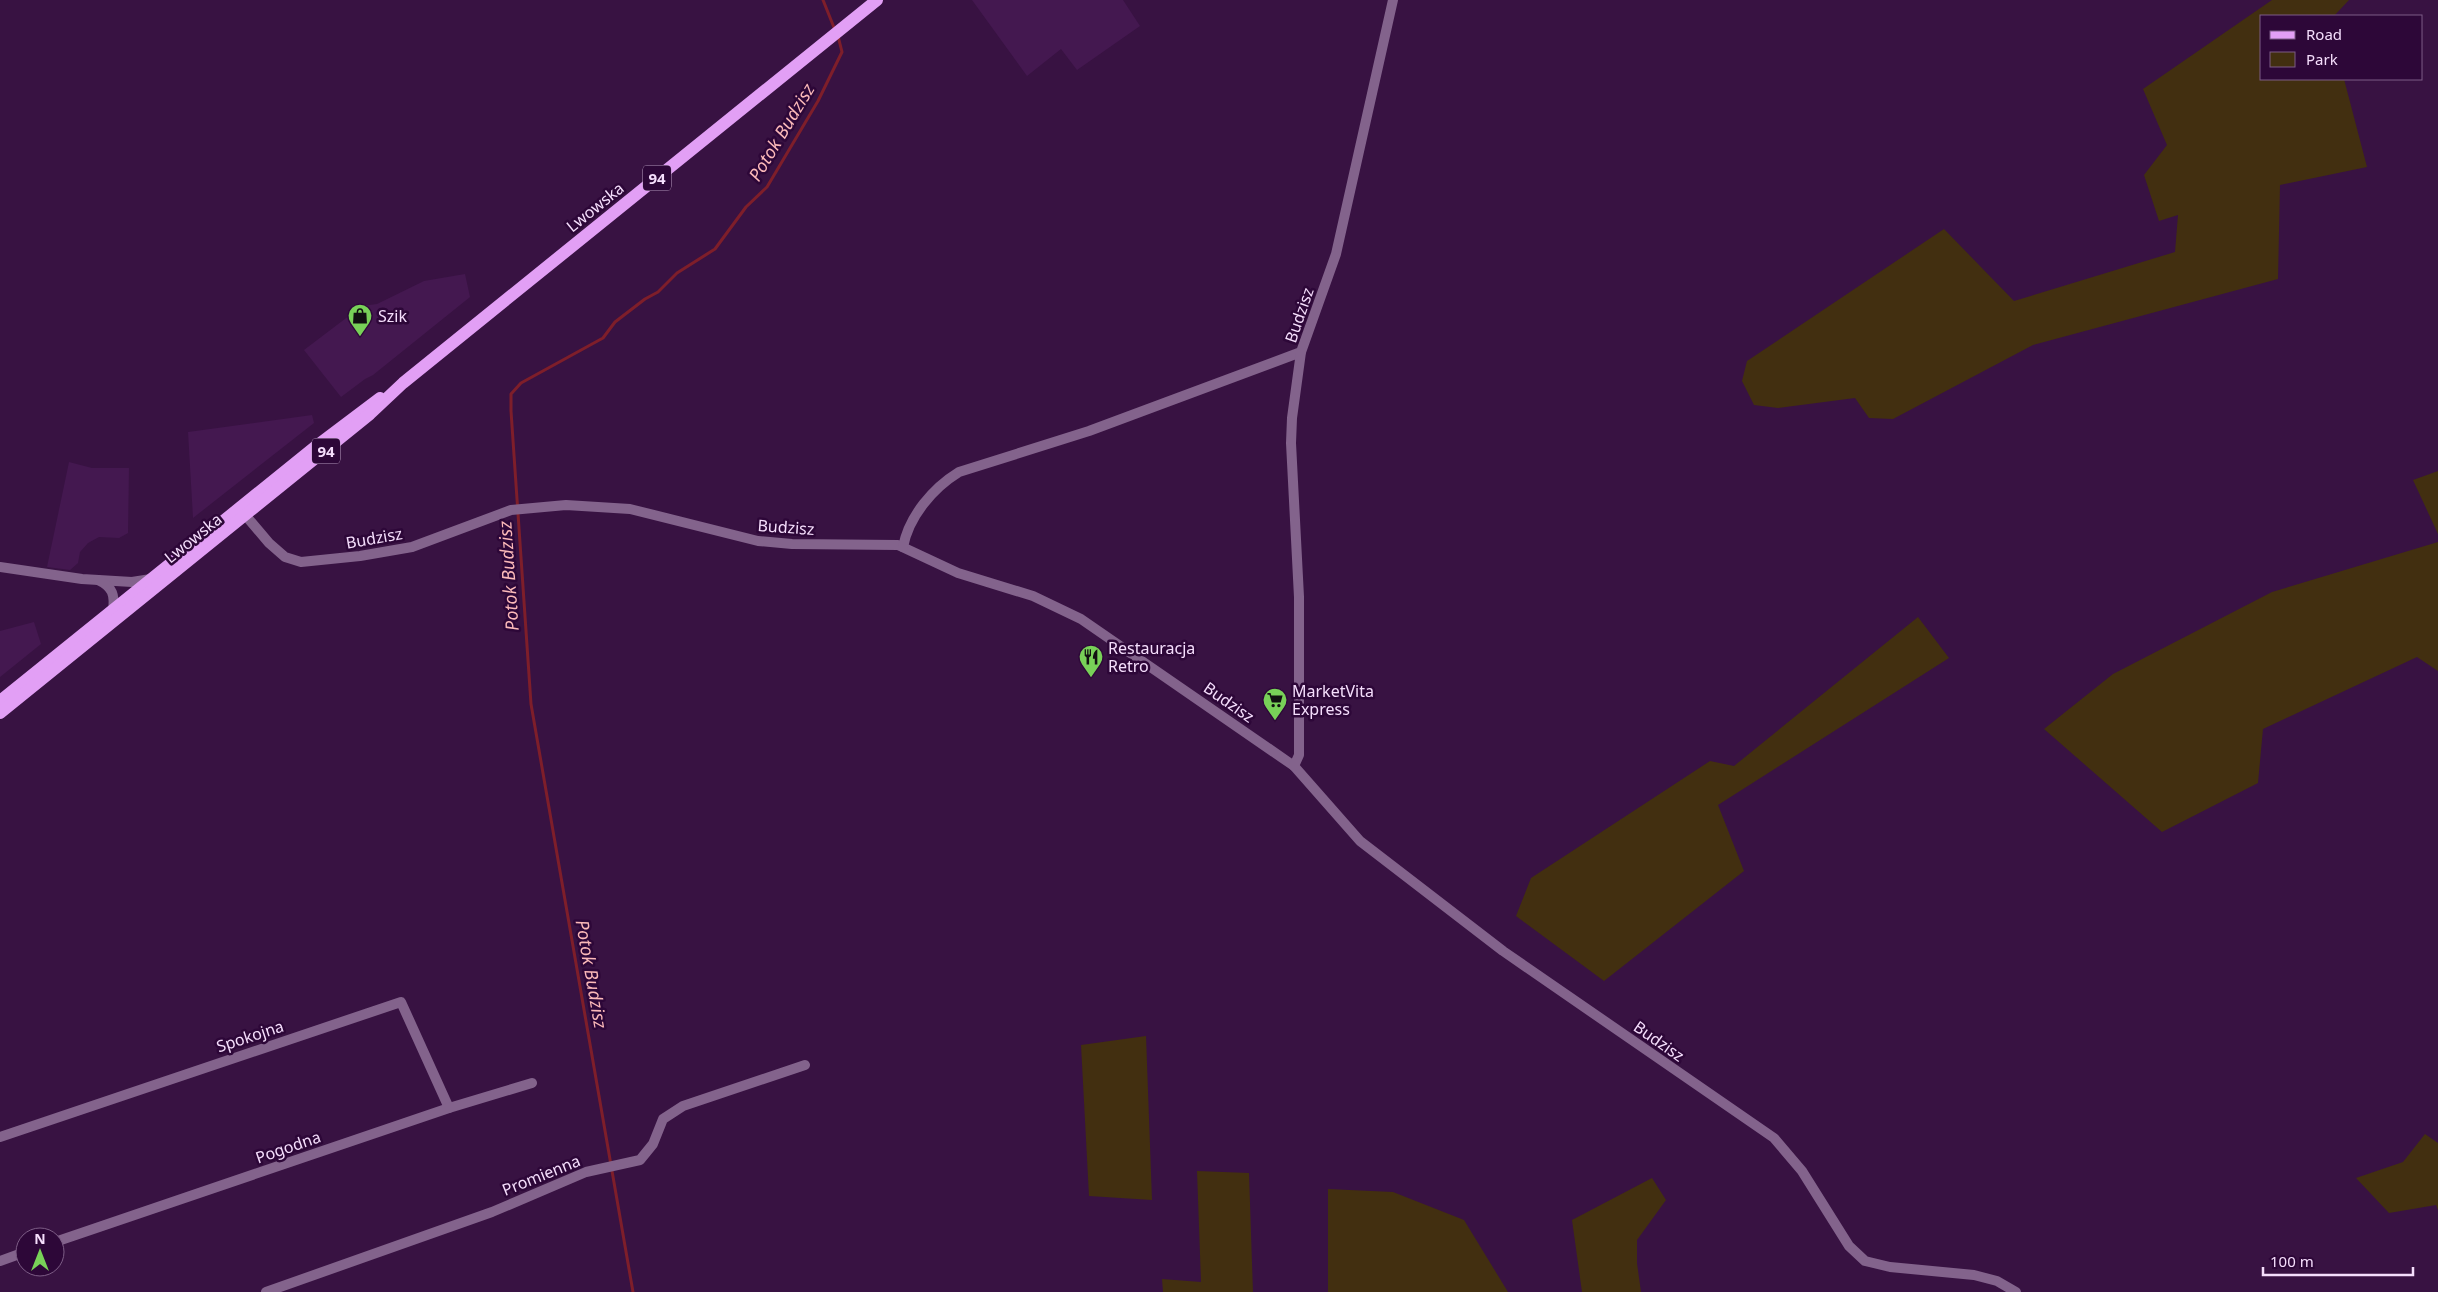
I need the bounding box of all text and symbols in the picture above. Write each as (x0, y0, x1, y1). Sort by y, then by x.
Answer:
legend (2260, 15, 2423, 80)
text: Road (2306, 24, 2342, 44)
text: Park (2306, 49, 2338, 69)
water label: Potok Budzisz (742, 79, 820, 185)
road number: 94 (643, 166, 671, 190)
street label: Lwowska (562, 177, 628, 237)
street label: Budzisz (1279, 284, 1319, 346)
shop icon: Szik (347, 303, 373, 337)
place label: Szik (378, 305, 407, 327)
road number: 94 (312, 438, 340, 464)
street label: Lwowska (160, 508, 226, 568)
street label: Budzisz (757, 514, 815, 540)
water label: Potok Budzisz (492, 520, 524, 632)
street label: Budzisz (344, 522, 404, 554)
place label: Restauracja Retro (1108, 637, 1195, 677)
restaurant icon: Restauracja Retro (1078, 644, 1104, 678)
street label: Budzisz (1199, 677, 1259, 727)
place label: MarketVita Express (1292, 680, 1374, 720)
supermarket icon: MarketVita Express (1262, 687, 1288, 721)
water label: Potok Budzisz (571, 918, 613, 1030)
street label: Spokojna (214, 1015, 286, 1057)
street label: Budzisz (1629, 1016, 1689, 1066)
street label: Pogodna (252, 1126, 324, 1168)
street label: Promienna (499, 1149, 583, 1201)
north arrow (15, 1227, 65, 1277)
text: N (34, 1229, 46, 1248)
scale bar (2263, 1244, 2413, 1276)
text: 100 m (2270, 1251, 2314, 1271)

